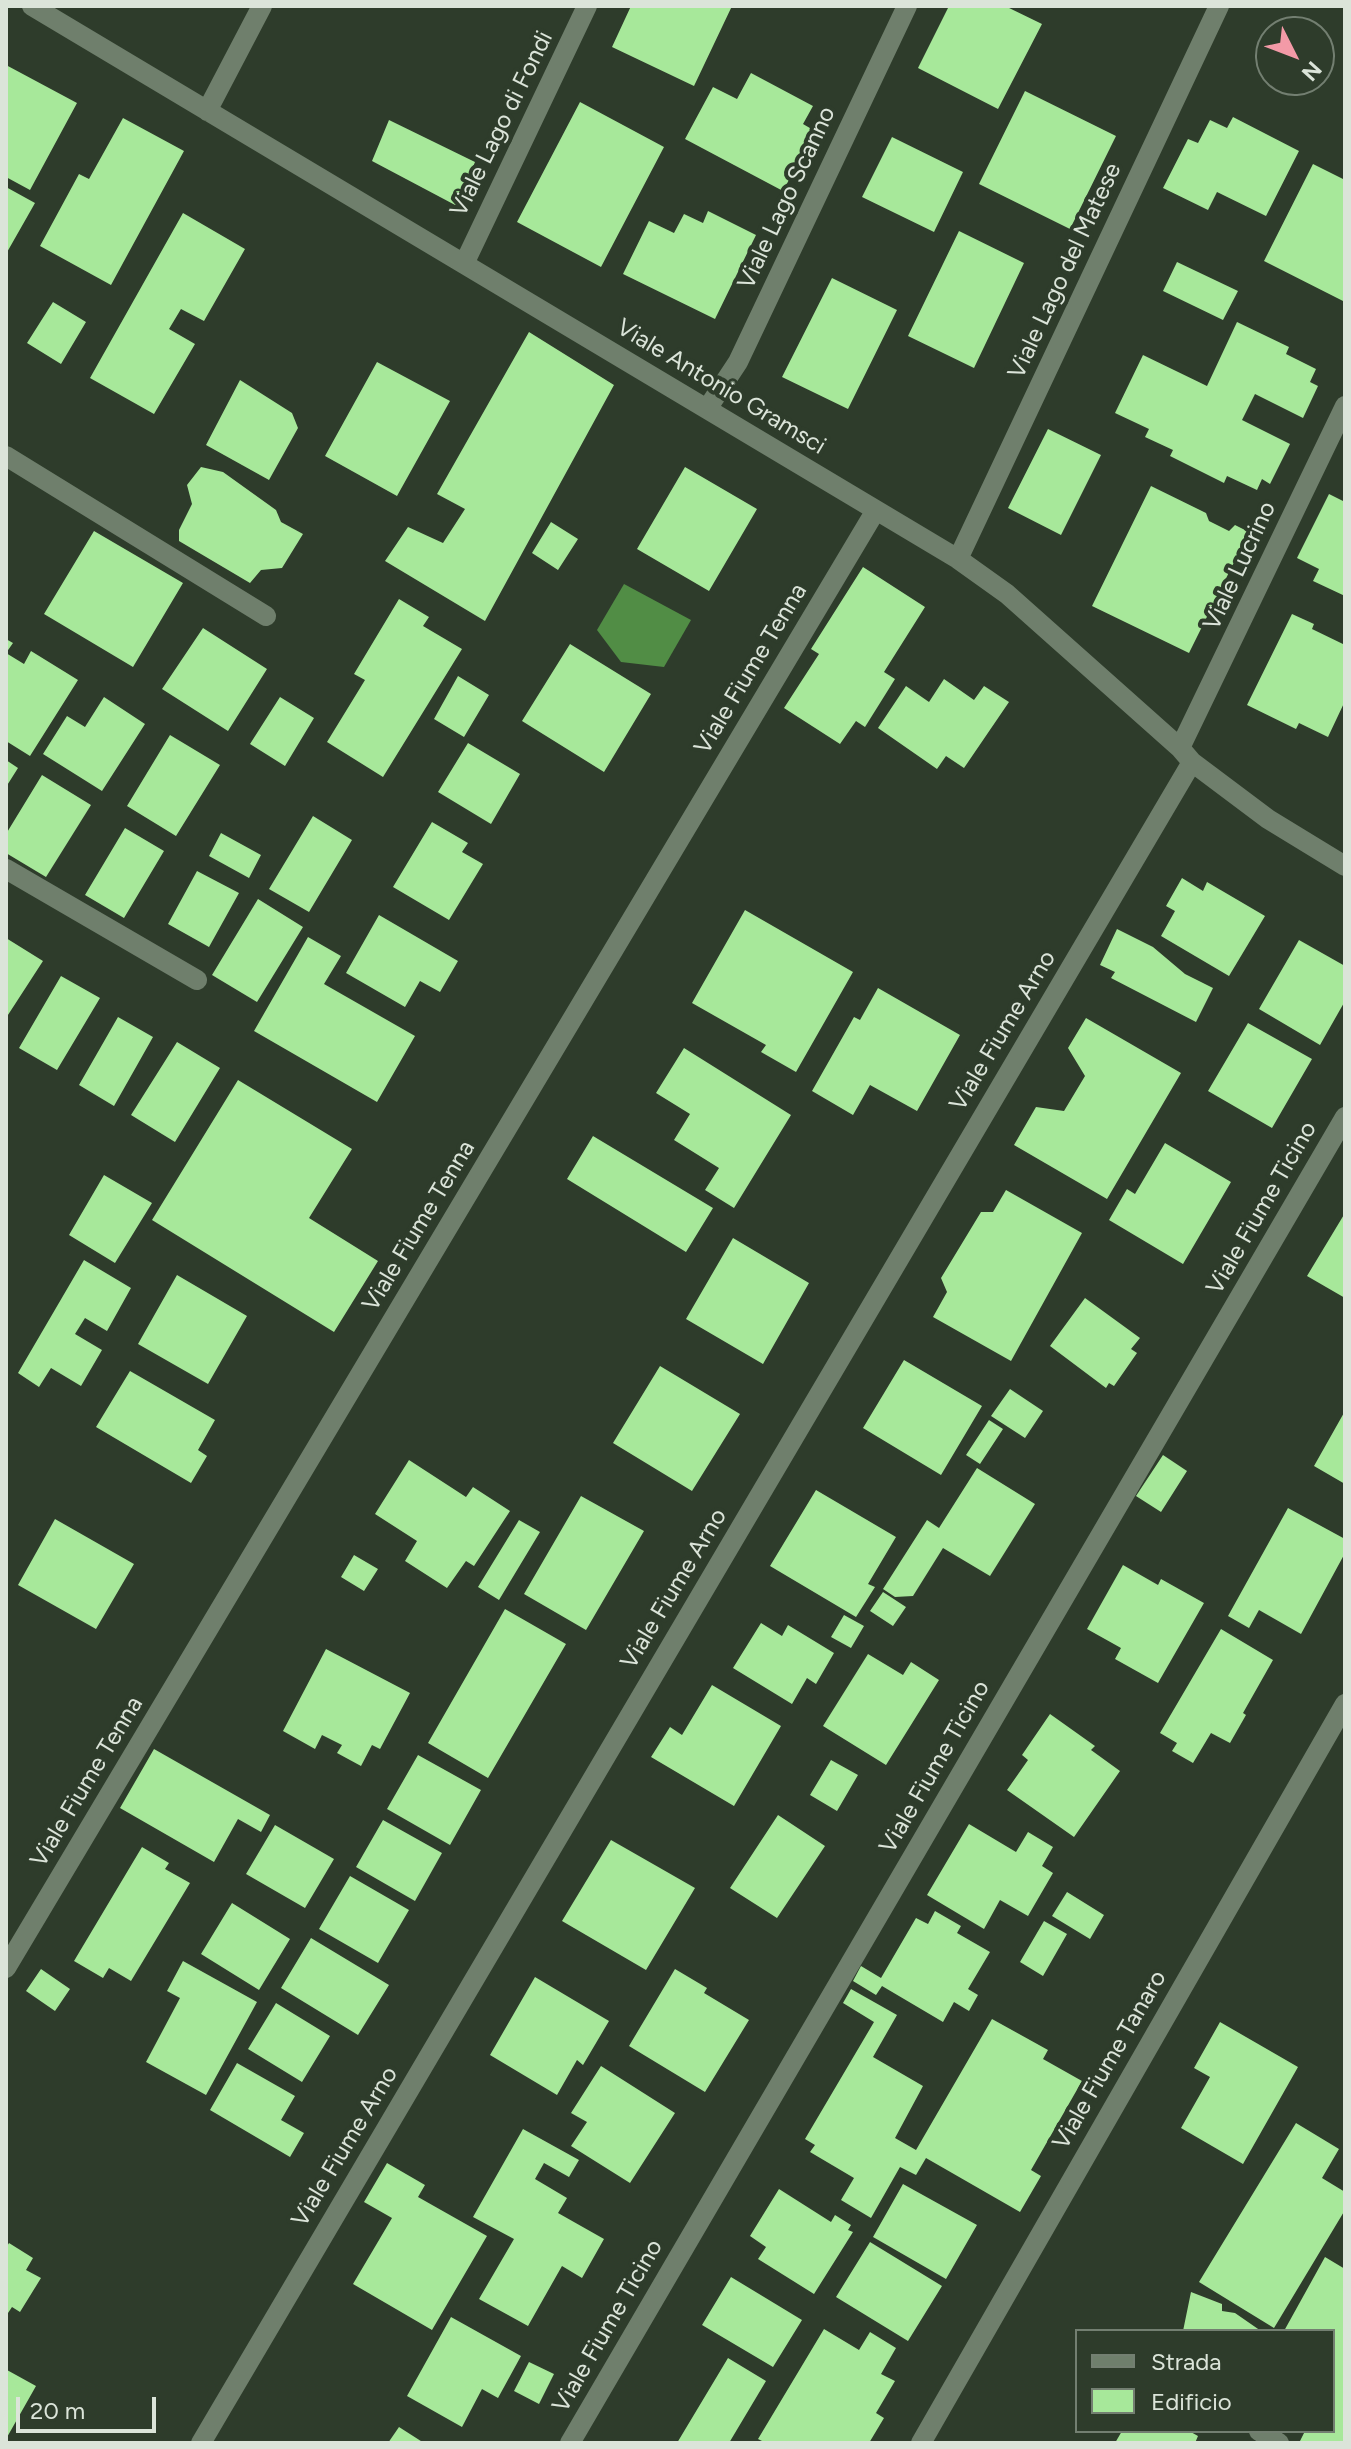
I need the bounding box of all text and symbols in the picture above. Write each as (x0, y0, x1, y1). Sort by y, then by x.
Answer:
north arrow (1255, 16, 1335, 96)
street label: Viale Lago di Fondi (445, 27, 559, 221)
text: N (1296, 56, 1327, 86)
street label: Viale Lago Scanno (732, 102, 842, 294)
street label: Viale Lago del Matese (1002, 159, 1128, 383)
street label: Viale Antonio Gramsci (611, 313, 831, 461)
street label: Viale Lucrino (1198, 497, 1282, 635)
street label: Viale Fiume Tenna (689, 578, 813, 760)
street label: Viale Fiume Arno (944, 946, 1062, 1116)
street label: Viale Fiume Ticino (1201, 1116, 1323, 1300)
street label: Viale Fiume Tenna (357, 1135, 481, 1317)
street label: Viale Fiume Arno (615, 1504, 733, 1674)
street label: Viale Fiume Ticino (874, 1675, 996, 1859)
street label: Viale Fiume Tenna (25, 1691, 149, 1873)
street label: Viale Fiume Tanaro (1047, 1965, 1173, 2155)
street label: Viale Fiume Arno (286, 2062, 404, 2232)
street label: Viale Fiume Ticino (547, 2234, 669, 2418)
legend (1075, 2329, 1335, 2433)
text: Strada (1151, 2347, 1221, 2376)
scale bar (20, 2381, 160, 2431)
text: Edificio (1151, 2387, 1232, 2416)
text: 20 m (30, 2396, 85, 2425)

